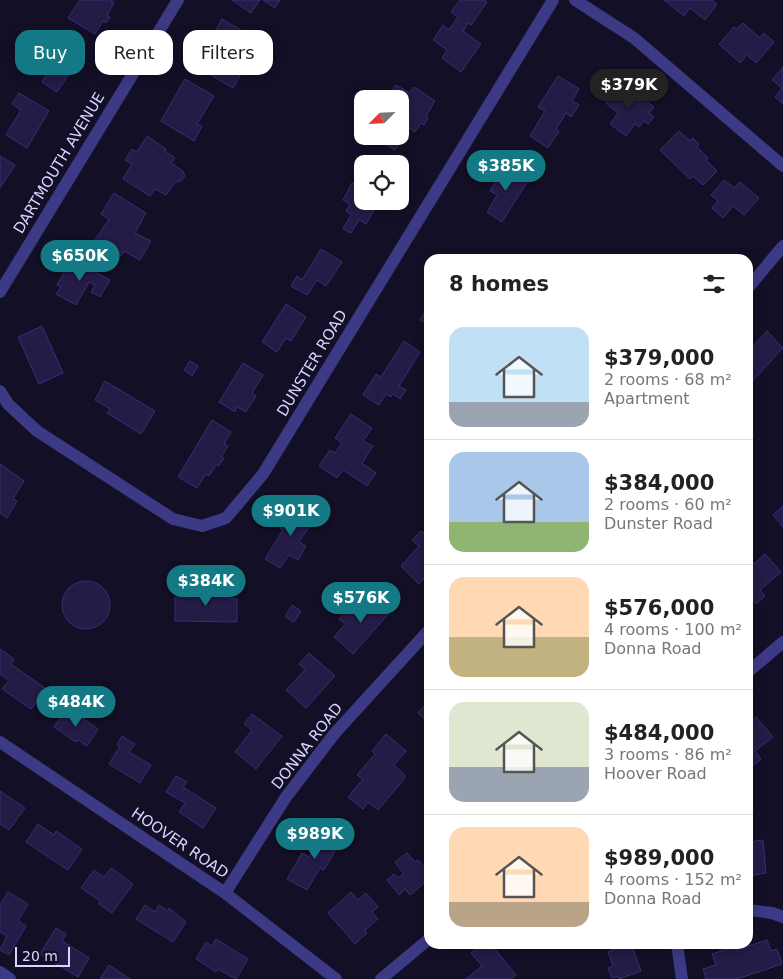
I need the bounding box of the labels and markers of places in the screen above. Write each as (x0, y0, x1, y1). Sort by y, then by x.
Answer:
pin: $379K (594, 68, 664, 111)
pin: $385K (471, 150, 541, 192)
pin: $650K (45, 240, 115, 282)
pin: $901K (256, 494, 326, 537)
pin: $384K (171, 564, 241, 607)
pin: $576K (326, 582, 396, 624)
pin: $484K (41, 686, 111, 728)
pin: $989K (280, 818, 350, 860)

